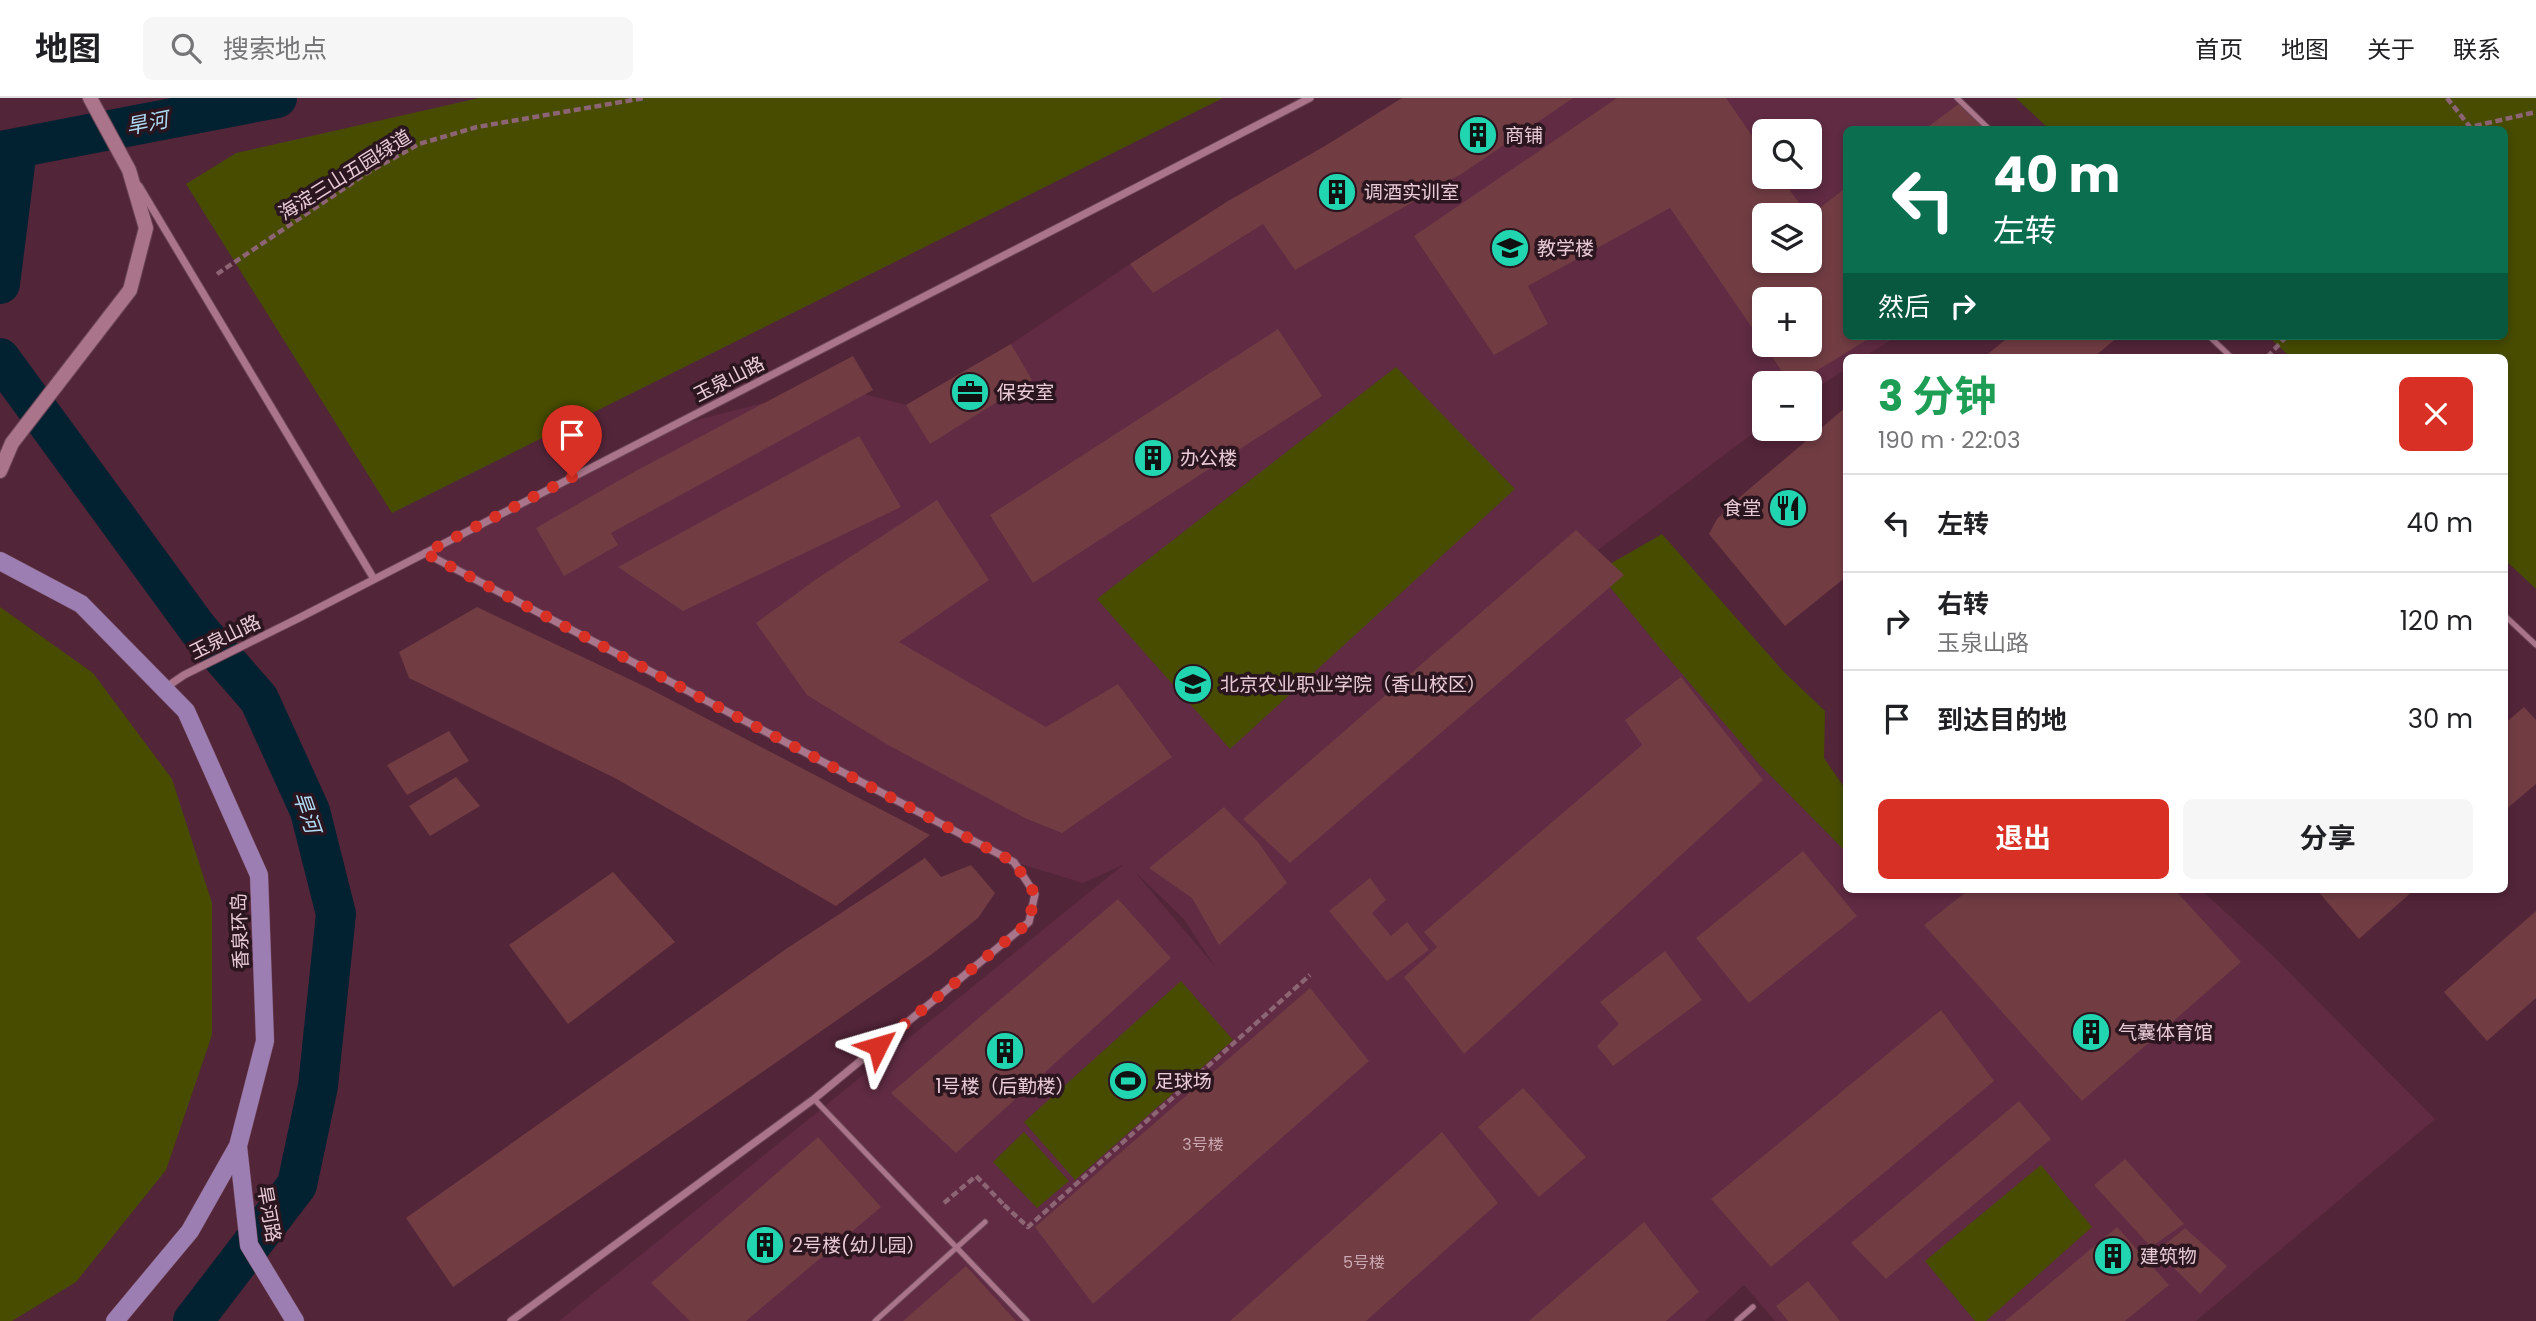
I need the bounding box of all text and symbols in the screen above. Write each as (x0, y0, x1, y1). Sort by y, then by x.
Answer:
search box (143, 17, 633, 80)
text: 地图 (35, 25, 101, 72)
icon: search (167, 29, 205, 67)
text: 搜索地点 (223, 31, 327, 67)
text: 首页 (2195, 33, 2243, 66)
text: 地图 (2281, 33, 2329, 66)
text: 关于 (2367, 33, 2415, 66)
text: 联系 (2453, 33, 2501, 66)
water label: 旱河 (124, 104, 174, 141)
building icon: 商铺 (1457, 114, 1499, 156)
map controls (1752, 119, 1822, 441)
button: search (1752, 119, 1822, 189)
place label: 商铺 (1505, 122, 1543, 149)
street label: 海淀三山五园绿道 (273, 123, 417, 227)
text: 40 m (1993, 141, 2120, 209)
icon: left (1878, 154, 1969, 245)
building icon: 调酒实训室 (1316, 171, 1358, 213)
place label: 调酒实训室 (1364, 179, 1459, 206)
button: layers (1752, 203, 1822, 273)
text: 左转 (1993, 208, 2057, 253)
school or university icon: 教学楼 (1489, 227, 1531, 269)
place label: 教学楼 (1537, 235, 1594, 262)
button: + (1752, 287, 1822, 357)
icon: right (1944, 287, 1982, 325)
text: 然后 (1878, 289, 1930, 325)
street label: 玉泉山路 (689, 350, 769, 408)
text: 3 分钟 (1878, 367, 1996, 426)
office icon: 保安室 (949, 371, 991, 413)
button: − (1752, 371, 1822, 441)
button: close (2399, 377, 2473, 451)
place label: 保安室 (997, 379, 1054, 406)
pin (542, 405, 602, 477)
icon: arrive (553, 416, 591, 454)
text: 190 m · 22:03 (1878, 424, 2021, 456)
building icon: 办公楼 (1132, 437, 1174, 479)
place label: 办公楼 (1180, 445, 1237, 472)
restaurant icon: 食堂 (1767, 487, 1809, 529)
place label: 食堂 (1723, 495, 1761, 522)
icon: left (1878, 504, 1916, 542)
text: 40 m (2407, 505, 2473, 541)
text: 左转 (1937, 506, 1989, 542)
text: 右转 (1937, 586, 1989, 622)
icon: right (1878, 602, 1916, 640)
text: 120 m (2400, 603, 2473, 639)
street label: 玉泉山路 (185, 608, 265, 666)
text: 玉泉山路 (1937, 627, 2029, 659)
school or university icon: 北京农业职业学院（香山校区） (1172, 663, 1214, 705)
place label: 北京农业职业学院（香山校区） (1220, 671, 1486, 698)
icon: arrive (1878, 700, 1916, 738)
text: 30 m (2408, 701, 2473, 737)
text: 到达目的地 (1937, 702, 2067, 738)
water label: 旱河 (286, 787, 329, 840)
button: 退出 (1878, 799, 2169, 879)
button: 分享 (2183, 799, 2473, 879)
street label: 香泉环岛 (225, 893, 255, 969)
position arrow (841, 1009, 915, 1083)
building icon: 气囊体育馆 (2070, 1011, 2112, 1053)
place label: 气囊体育馆 (2118, 1019, 2213, 1046)
building icon: 1号楼（后勤楼） (984, 1030, 1026, 1072)
sports icon: 足球场 (1107, 1060, 1149, 1102)
place label: 足球场 (1155, 1068, 1212, 1095)
place label: 1号楼（后勤楼） (935, 1073, 1075, 1100)
house number: 3号楼 (1182, 1133, 1224, 1156)
street label: 旱河路 (251, 1184, 287, 1244)
building icon: 2号楼(幼儿园） (744, 1224, 786, 1266)
place label: 2号楼(幼儿园） (792, 1232, 926, 1259)
building icon: 建筑物 (2092, 1235, 2134, 1277)
place label: 建筑物 (2140, 1243, 2197, 1270)
house number: 5号楼 (1343, 1251, 1385, 1274)

